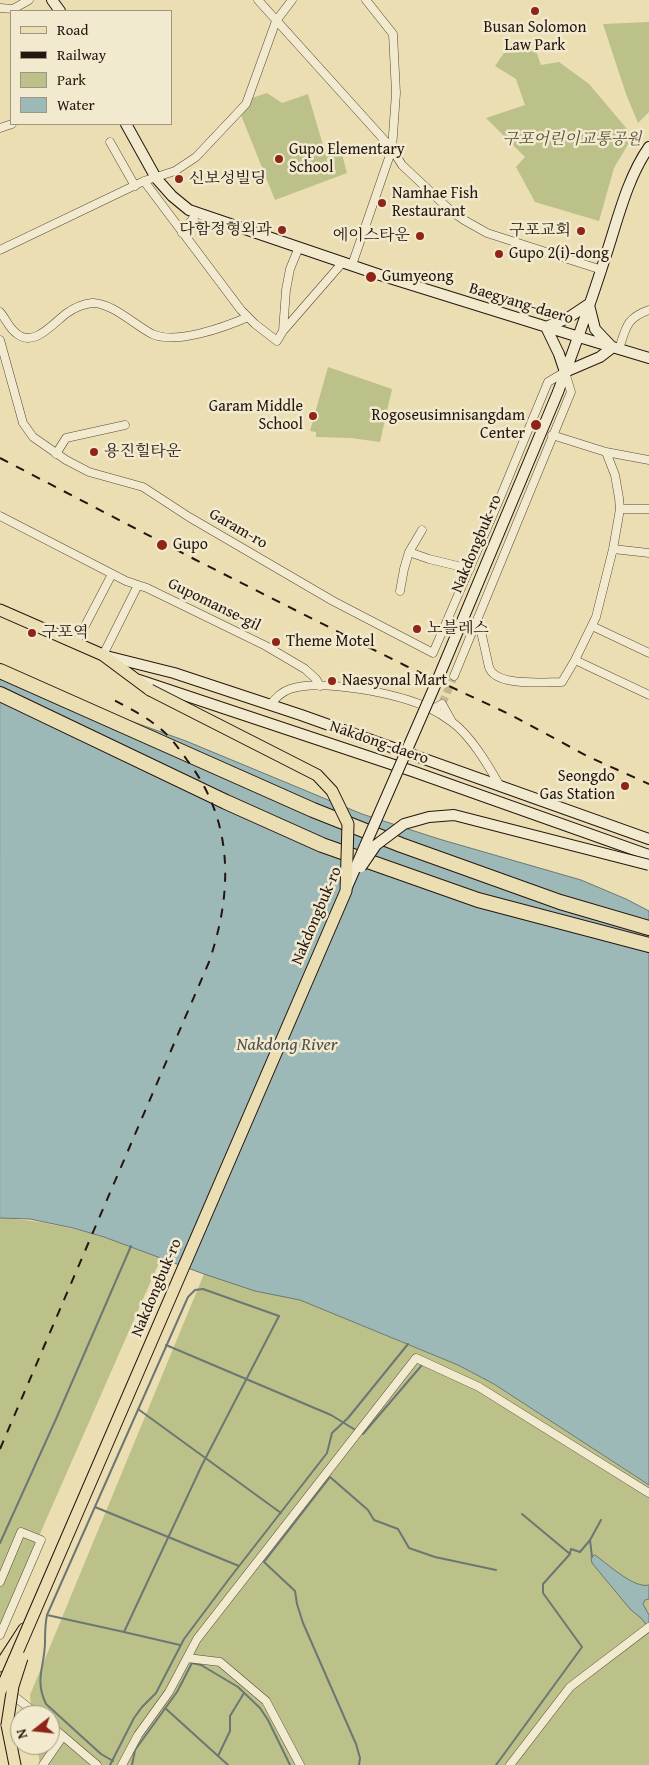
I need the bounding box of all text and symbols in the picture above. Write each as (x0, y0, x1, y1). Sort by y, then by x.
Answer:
marker: Busan Solomon Law Park (529, 5, 541, 17)
legend (10, 10, 172, 125)
place label: Busan Solomon Law Park (484, 18, 586, 56)
text: Road (57, 19, 88, 40)
text: Railway (57, 44, 106, 65)
text: Park (57, 69, 86, 90)
text: Water (57, 94, 95, 115)
park label: 구포어린이교통공원 (502, 130, 642, 150)
place label: Gupo Elementary School (289, 140, 405, 178)
marker: Gupo Elementary School (273, 153, 285, 165)
place label: 신보성빌딩 (189, 169, 266, 189)
marker: 신보성빌딩 (173, 173, 185, 185)
place label: Namhae Fish Restaurant (392, 184, 478, 222)
marker: Namhae Fish Restaurant (376, 197, 388, 209)
place label: 다함정형외과 (179, 220, 272, 240)
place label: 구포교회 (509, 221, 571, 241)
marker: 다함정형외과 (276, 224, 288, 236)
marker: 구포교회 (575, 225, 587, 237)
place label: 에이스타운 (333, 226, 410, 246)
marker: 에이스타운 (414, 230, 426, 242)
place label: Gupo 2(i)-dong (509, 244, 609, 264)
marker: Gupo 2(i)-dong (493, 248, 505, 260)
place label: Gumyeong (382, 267, 453, 287)
marker: Gumyeong (364, 270, 378, 284)
street label: Baegyang-daero (467, 279, 575, 329)
place label: Garam Middle School (209, 397, 303, 435)
place label: Rogoseusimnisangdam Center (372, 406, 525, 444)
marker: Garam Middle School (307, 410, 319, 422)
marker: Rogoseusimnisangdam Center (529, 418, 543, 432)
place label: 용진힐타운 (104, 442, 181, 462)
marker: 용진힐타운 (88, 446, 100, 458)
street label: Nakdongbuk-ro (448, 492, 506, 596)
street label: Garam-ro (205, 505, 271, 553)
place label: Gupo (173, 535, 208, 555)
marker: Gupo (155, 538, 169, 552)
street label: Gupomanse-gil (164, 574, 264, 636)
place label: 노블레스 (427, 619, 489, 639)
place label: 구포역 (42, 623, 88, 643)
marker: 노블레스 (411, 623, 423, 635)
marker: 구포역 (26, 627, 38, 639)
place label: Theme Motel (286, 632, 374, 652)
marker: Theme Motel (270, 636, 282, 648)
place label: Naesyonal Mart (342, 671, 447, 691)
marker: Naesyonal Mart (326, 675, 338, 687)
street label: Nakdong-daero (327, 717, 431, 769)
place label: Seongdo Gas Station (540, 767, 615, 805)
marker: Seongdo Gas Station (619, 780, 631, 792)
street label: Nakdongbuk-ro (288, 864, 346, 968)
water label: Nakdong River (237, 1034, 337, 1056)
street label: Nakdongbuk-ro (128, 1236, 186, 1340)
north arrow (10, 1705, 60, 1755)
text: N (11, 1727, 32, 1741)

